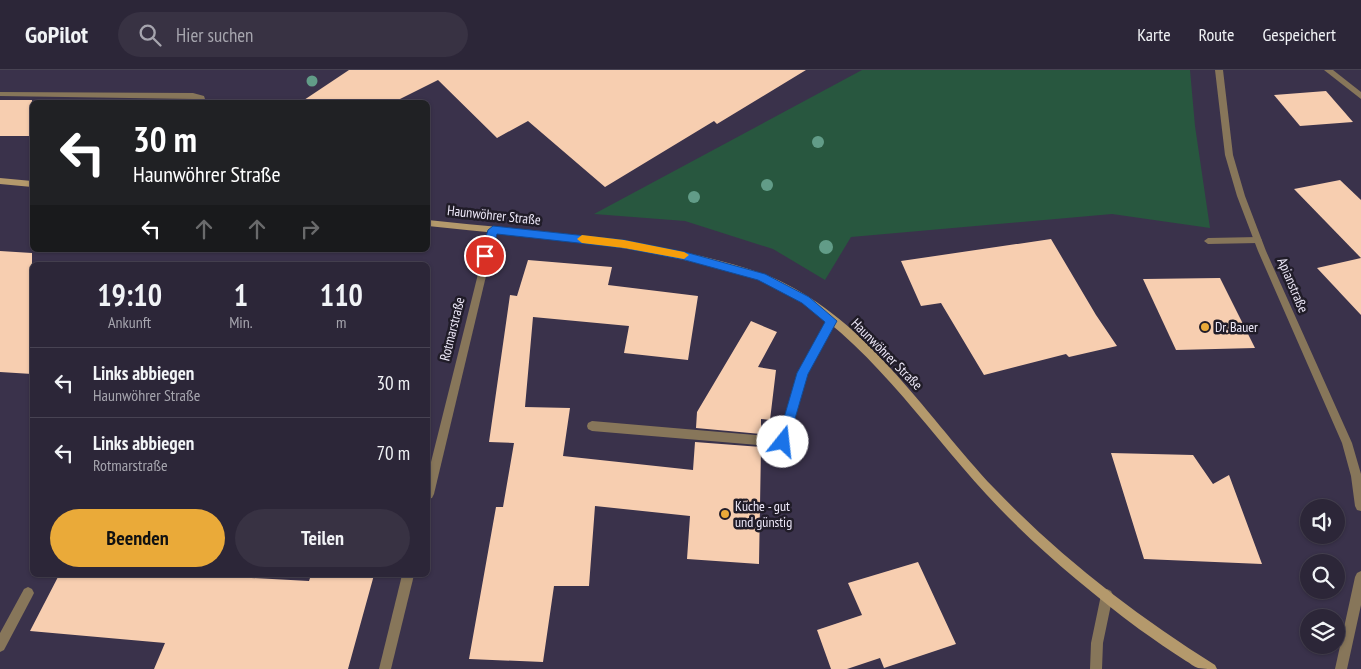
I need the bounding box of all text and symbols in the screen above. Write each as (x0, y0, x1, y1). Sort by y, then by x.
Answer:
search box (118, 12, 468, 57)
text: GoPilot (25, 19, 88, 50)
icon: search (136, 21, 164, 49)
text: Hier suchen (176, 23, 253, 47)
text: Karte (1137, 23, 1171, 46)
text: Route (1199, 23, 1234, 46)
text: Gespeichert (1262, 23, 1336, 46)
text: 30 m (133, 116, 197, 162)
icon: left (50, 120, 115, 185)
text: Haunwöhrer Straße (133, 160, 281, 188)
street label: Haunwöhrer Straße (446, 201, 542, 229)
icon: left (137, 215, 165, 243)
icon: ahead (190, 215, 218, 243)
icon: ahead (243, 215, 271, 243)
icon: right (296, 215, 324, 243)
pin (464, 235, 506, 277)
icon: arrive (471, 242, 499, 270)
street label: Apianstraße (1273, 255, 1313, 315)
text: 19:10 (97, 275, 162, 314)
text: 1 (234, 275, 248, 314)
text: 110 (320, 275, 363, 314)
street label: Rotmarstraße (435, 295, 469, 363)
text: Ankunft (108, 312, 151, 332)
text: Min. (229, 312, 253, 332)
text: m (336, 312, 347, 332)
street label: Haunwöhrer Straße (847, 314, 927, 394)
place label: Dr. Bauer (1215, 318, 1258, 336)
marker: Dr. Bauer (1199, 321, 1211, 333)
text: Links abbiegen (93, 361, 194, 385)
icon: left (50, 369, 78, 397)
text: 30 m (377, 371, 410, 395)
text: Haunwöhrer Straße (93, 385, 200, 405)
position arrow (756, 415, 808, 467)
text: Links abbiegen (93, 431, 194, 455)
icon: left (50, 439, 78, 467)
text: 70 m (377, 441, 410, 465)
text: Rotmarstraße (93, 455, 168, 475)
place label: Küche - gut und günstig (735, 497, 792, 531)
map controls (1300, 499, 1345, 654)
button: sound (1300, 499, 1345, 544)
marker: Küche - gut und günstig (719, 508, 731, 520)
button: Beenden (50, 509, 225, 567)
button: Teilen (235, 509, 410, 567)
button: search (1300, 554, 1345, 599)
button: layers (1300, 609, 1345, 654)

